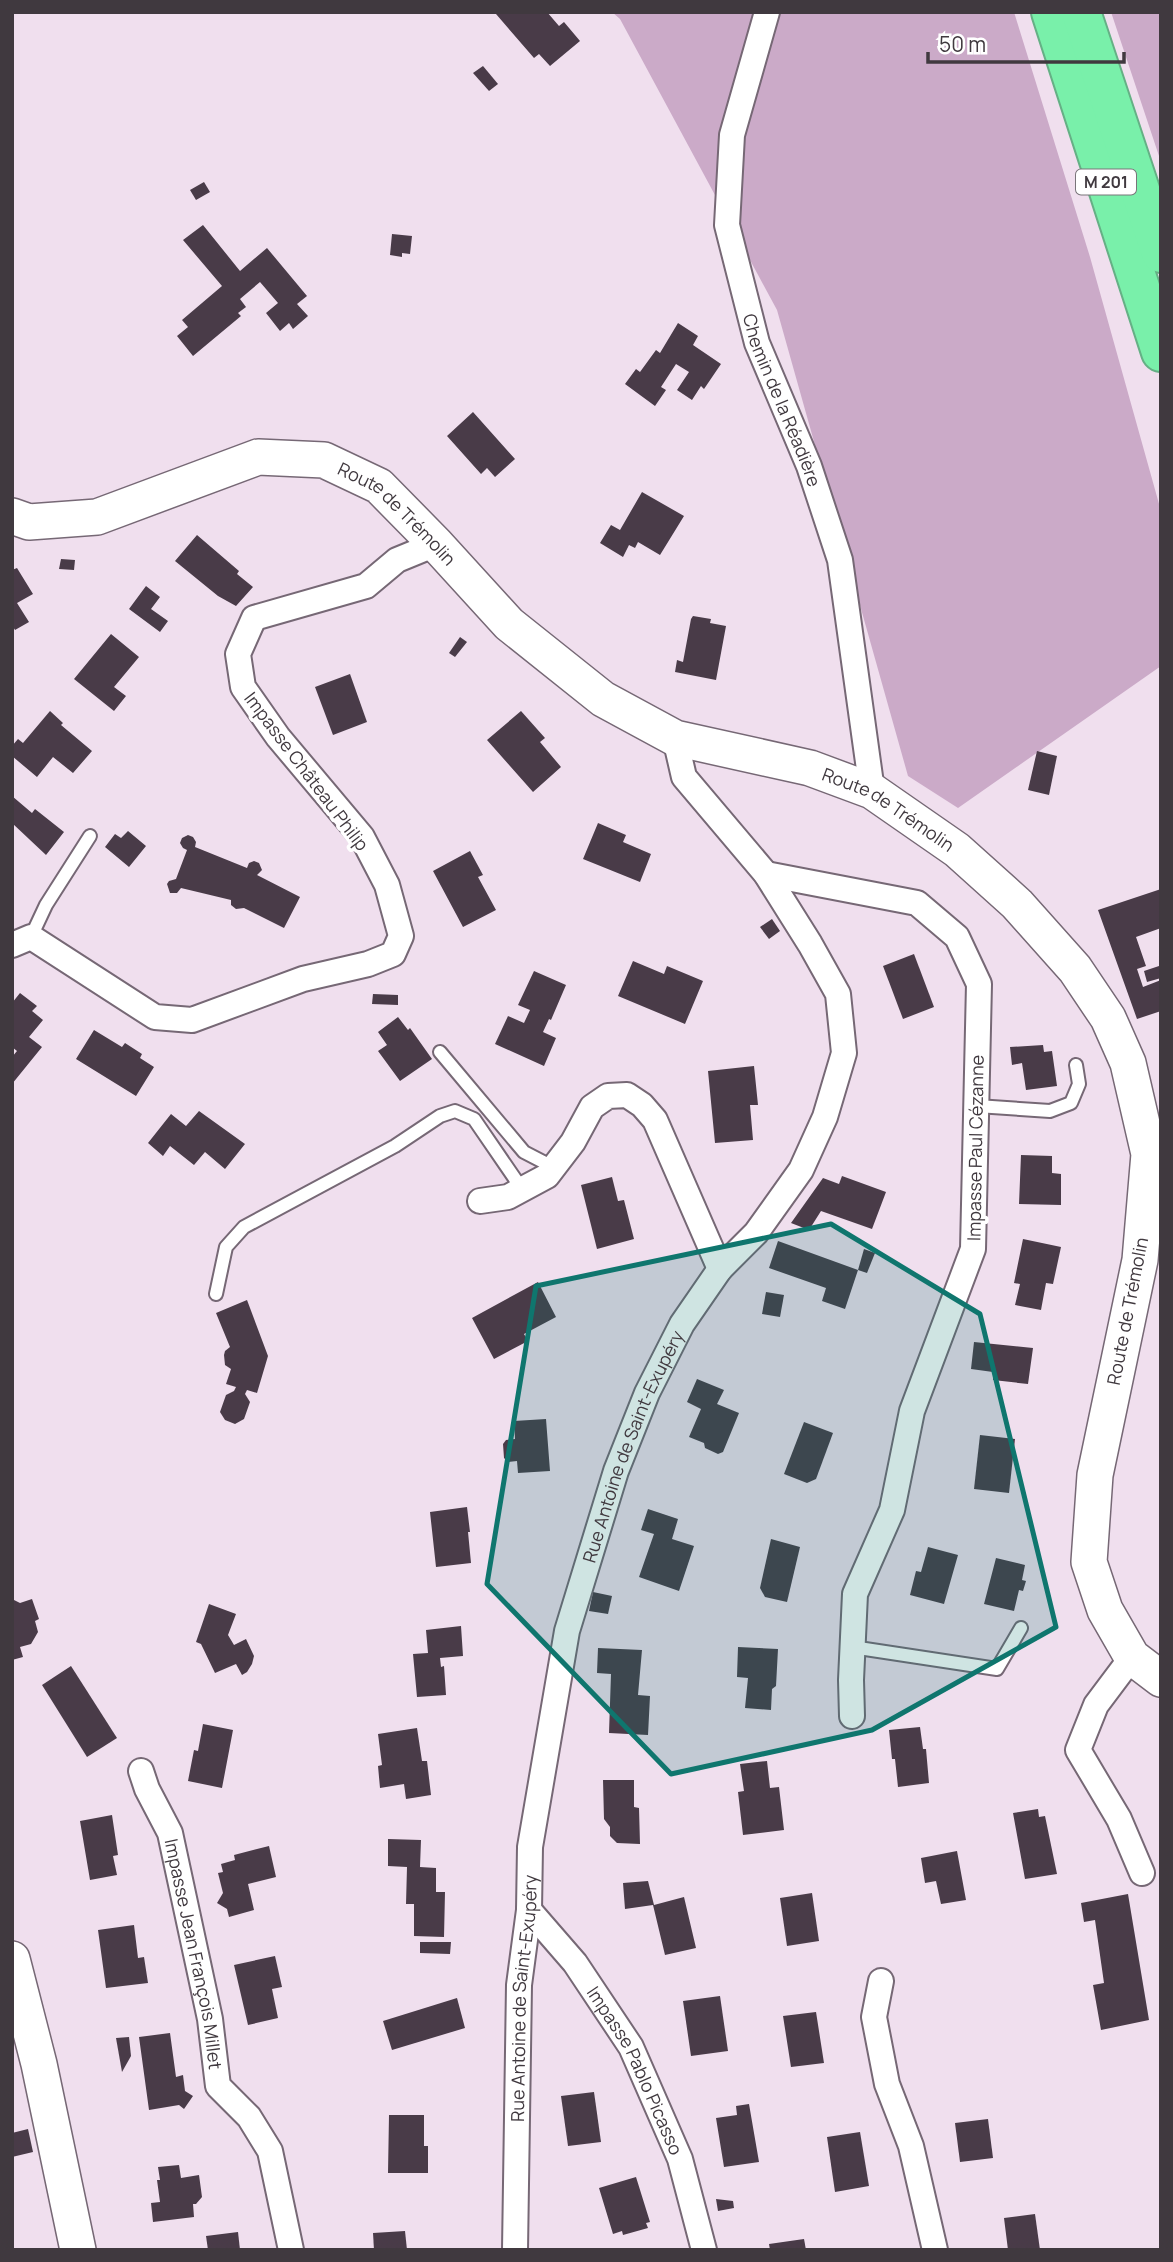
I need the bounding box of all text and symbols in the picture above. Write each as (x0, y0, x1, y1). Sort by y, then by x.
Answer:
scale bar (928, 21, 1124, 65)
text: 50 m (939, 30, 986, 58)
road number: M 201 (1076, 170, 1136, 194)
street label: Chemin de la Réadière (738, 311, 827, 490)
street label: Route de Trémolin (334, 456, 462, 570)
street label: Impasse Château Philip (239, 687, 375, 855)
street label: Route de Trémolin (819, 762, 959, 857)
street label: Impasse Paul Cézanne (961, 1055, 989, 1241)
street label: Route de Trémolin (1101, 1235, 1153, 1387)
street label: Rue Antoine de Saint-Exupéry (577, 1326, 689, 1566)
street label: Impasse Jean François Millet (159, 1836, 228, 2071)
street label: Rue Antoine de Saint-Exupéry (505, 1874, 542, 2122)
street label: Impasse Pablo Picasso (582, 1981, 689, 2159)

